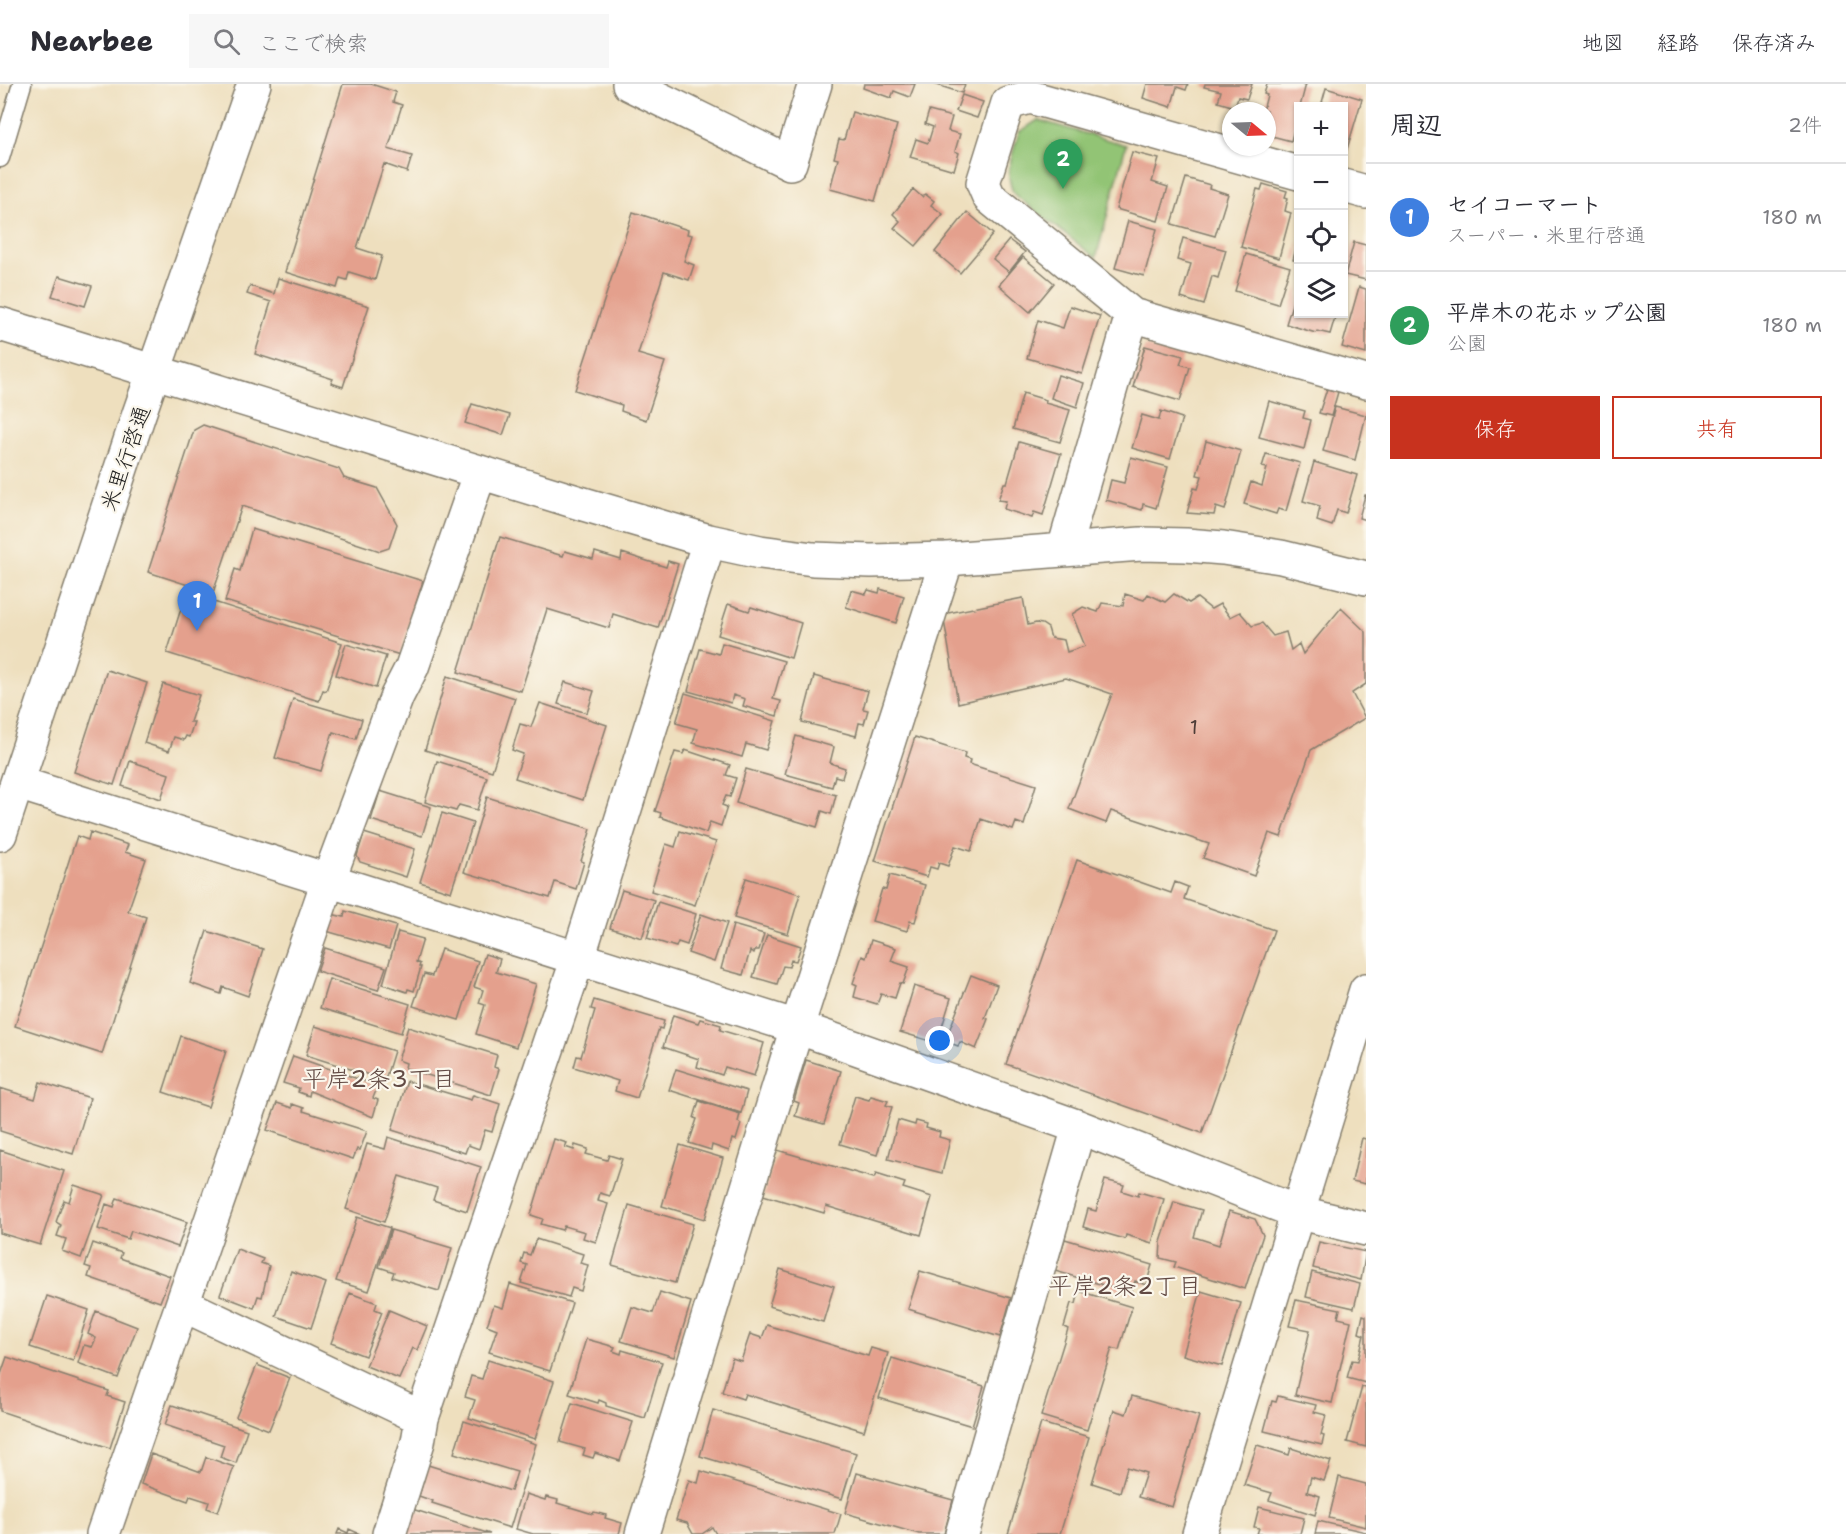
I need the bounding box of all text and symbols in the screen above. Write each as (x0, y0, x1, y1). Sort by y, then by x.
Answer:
search box (189, 14, 609, 68)
text: Nearbee (30, 22, 153, 60)
icon: search (210, 25, 243, 58)
text: ここで検索 (258, 29, 368, 58)
text: 地図 (1582, 29, 1624, 57)
text: 経路 (1657, 29, 1699, 57)
text: 保存済み (1732, 29, 1816, 57)
north arrow (1222, 102, 1276, 156)
map controls (1294, 102, 1348, 318)
button: + (1294, 102, 1348, 156)
text: 周辺 (1390, 107, 1442, 142)
text: 2件 (1788, 112, 1822, 138)
pin: 2 (1044, 140, 1082, 189)
button: − (1294, 156, 1348, 210)
text: セイコーマート (1447, 190, 1602, 219)
text: 1 (1405, 204, 1414, 230)
text: 180 m (1762, 204, 1822, 230)
button: locate (1294, 210, 1348, 264)
text: スーパー · 米里行啓通 (1447, 222, 1645, 248)
button: layers (1294, 264, 1348, 318)
text: 平岸木の花ホップ公園 (1447, 298, 1667, 327)
text: 2 (1403, 312, 1417, 338)
text: 180 m (1762, 312, 1822, 338)
text: 公園 (1447, 330, 1487, 356)
button: 保存 (1390, 396, 1600, 459)
button: 共有 (1612, 396, 1822, 459)
street label: 米里行啓通 (94, 401, 157, 515)
pin: 1 (178, 582, 216, 631)
house number: 1 (1190, 714, 1198, 740)
your location (925, 1026, 954, 1055)
district label: 平岸2条3丁目 (302, 1063, 456, 1095)
district label: 平岸2条2丁目 (1048, 1270, 1202, 1302)

